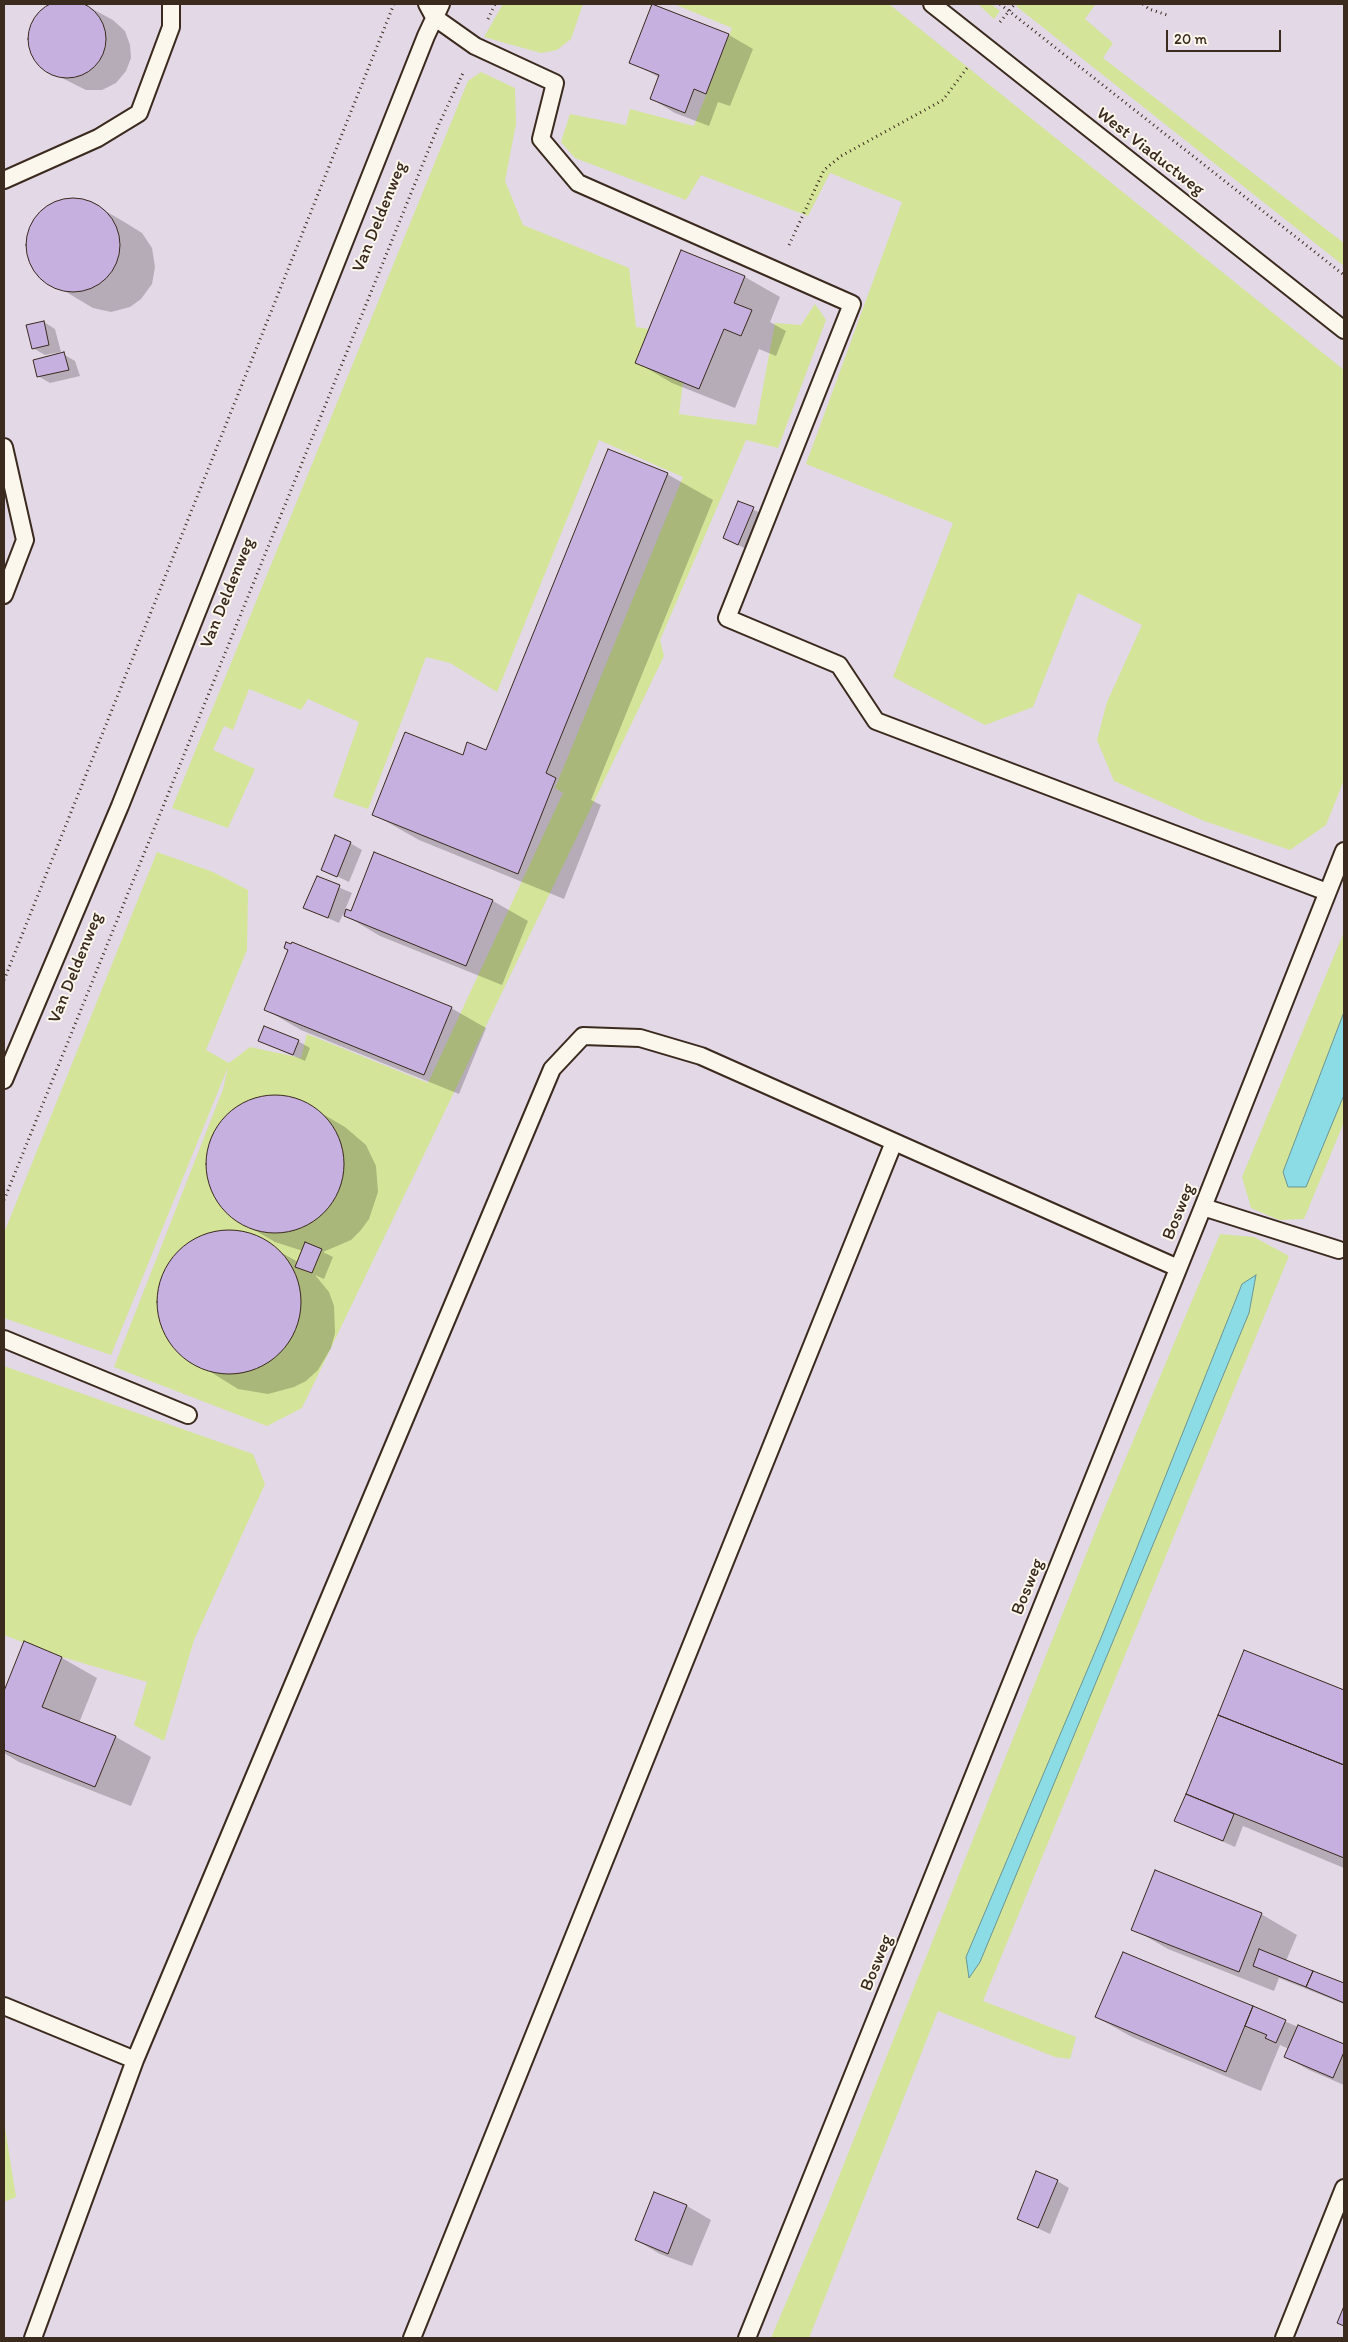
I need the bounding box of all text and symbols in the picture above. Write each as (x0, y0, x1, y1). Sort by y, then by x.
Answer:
scale bar (1168, 20, 1283, 52)
text: 20 m (1174, 30, 1207, 48)
street label: West Viaductweg (1092, 103, 1208, 201)
street label: Van Deldenweg (348, 158, 412, 276)
street label: Van Deldenweg (196, 534, 260, 652)
street label: Van Deldenweg (44, 909, 108, 1027)
street label: Bosweg (1158, 1181, 1200, 1243)
street label: Bosweg (1007, 1556, 1049, 1618)
street label: Bosweg (856, 1932, 898, 1994)

